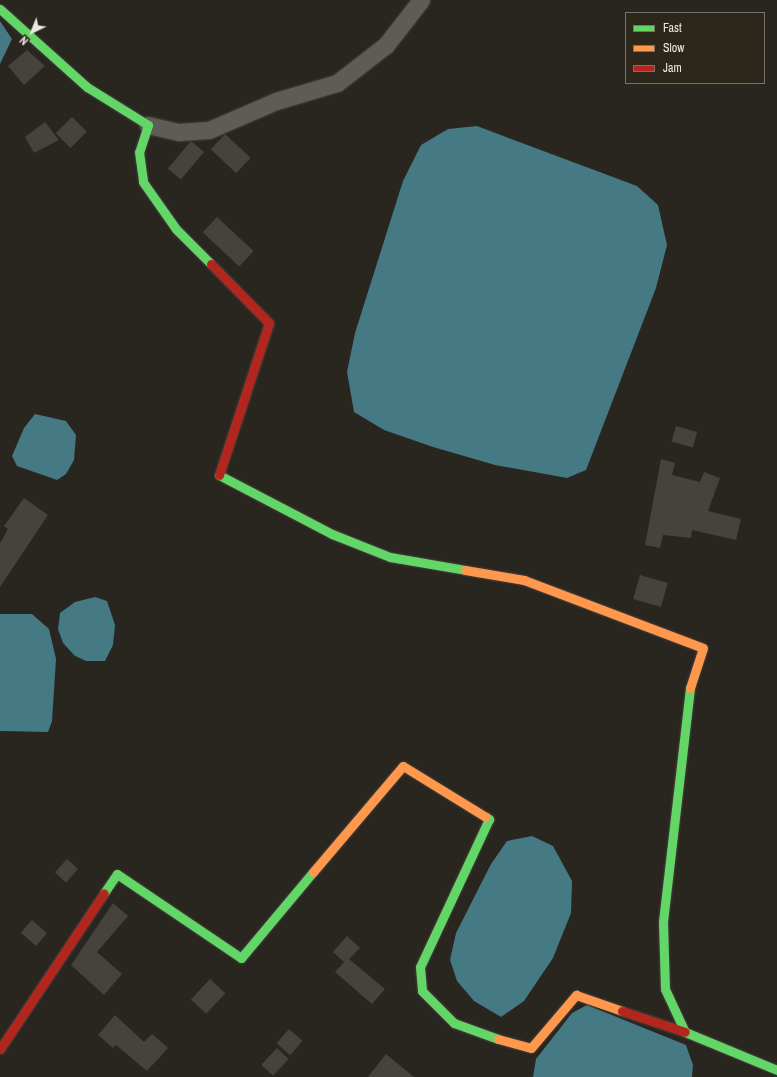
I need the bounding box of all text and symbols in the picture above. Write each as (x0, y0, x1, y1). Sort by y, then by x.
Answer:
north arrow (12, 12, 52, 52)
legend (625, 12, 765, 84)
text: Fast (663, 20, 682, 36)
text: N (17, 33, 31, 48)
text: Slow (663, 40, 684, 56)
text: Jam (663, 60, 682, 76)

